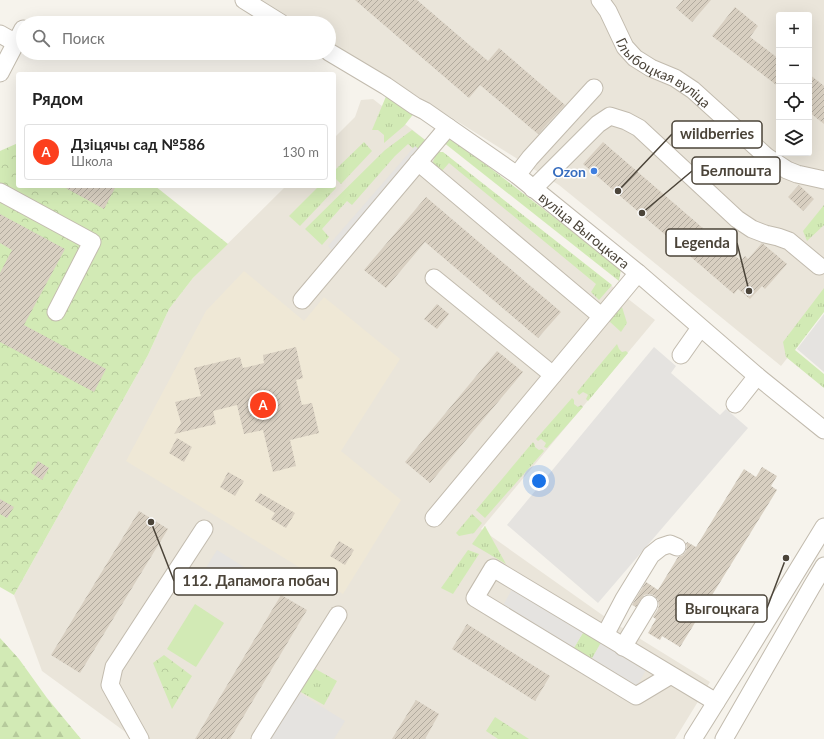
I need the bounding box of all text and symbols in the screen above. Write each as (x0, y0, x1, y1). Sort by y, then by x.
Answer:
map controls (776, 12, 812, 156)
button: + (776, 12, 812, 48)
search box (16, 16, 336, 60)
icon: search (30, 27, 52, 49)
text: Поиск (62, 29, 105, 47)
street label: Глыбоцкая вуліца (613, 34, 715, 111)
button: − (776, 48, 812, 84)
button: locate (776, 84, 812, 120)
text: Рядом (32, 88, 83, 109)
button: layers (776, 120, 812, 156)
callout: wildberries (672, 121, 762, 148)
text: wildberries (680, 124, 755, 142)
text: Дзіцячы сад №586 (71, 135, 205, 153)
text: A (41, 144, 51, 160)
text: 130 m (282, 144, 319, 160)
text: Школа (71, 153, 113, 169)
callout: Белпошта (692, 157, 780, 184)
text: Белпошта (700, 161, 772, 179)
place label: Ozon (553, 163, 586, 180)
marker: Ozon (589, 166, 599, 176)
street label: вуліца Выгоцкага (536, 188, 634, 272)
callout: Legenda (666, 229, 737, 256)
text: Legenda (674, 233, 730, 251)
pin: A (250, 390, 276, 420)
your location (529, 471, 549, 491)
callout: 112. Дапамога побач (174, 568, 337, 595)
text: 112. Дапамога побач (182, 571, 330, 589)
callout: Выгоцкага (676, 595, 767, 622)
text: Выгоцкага (685, 599, 759, 617)

